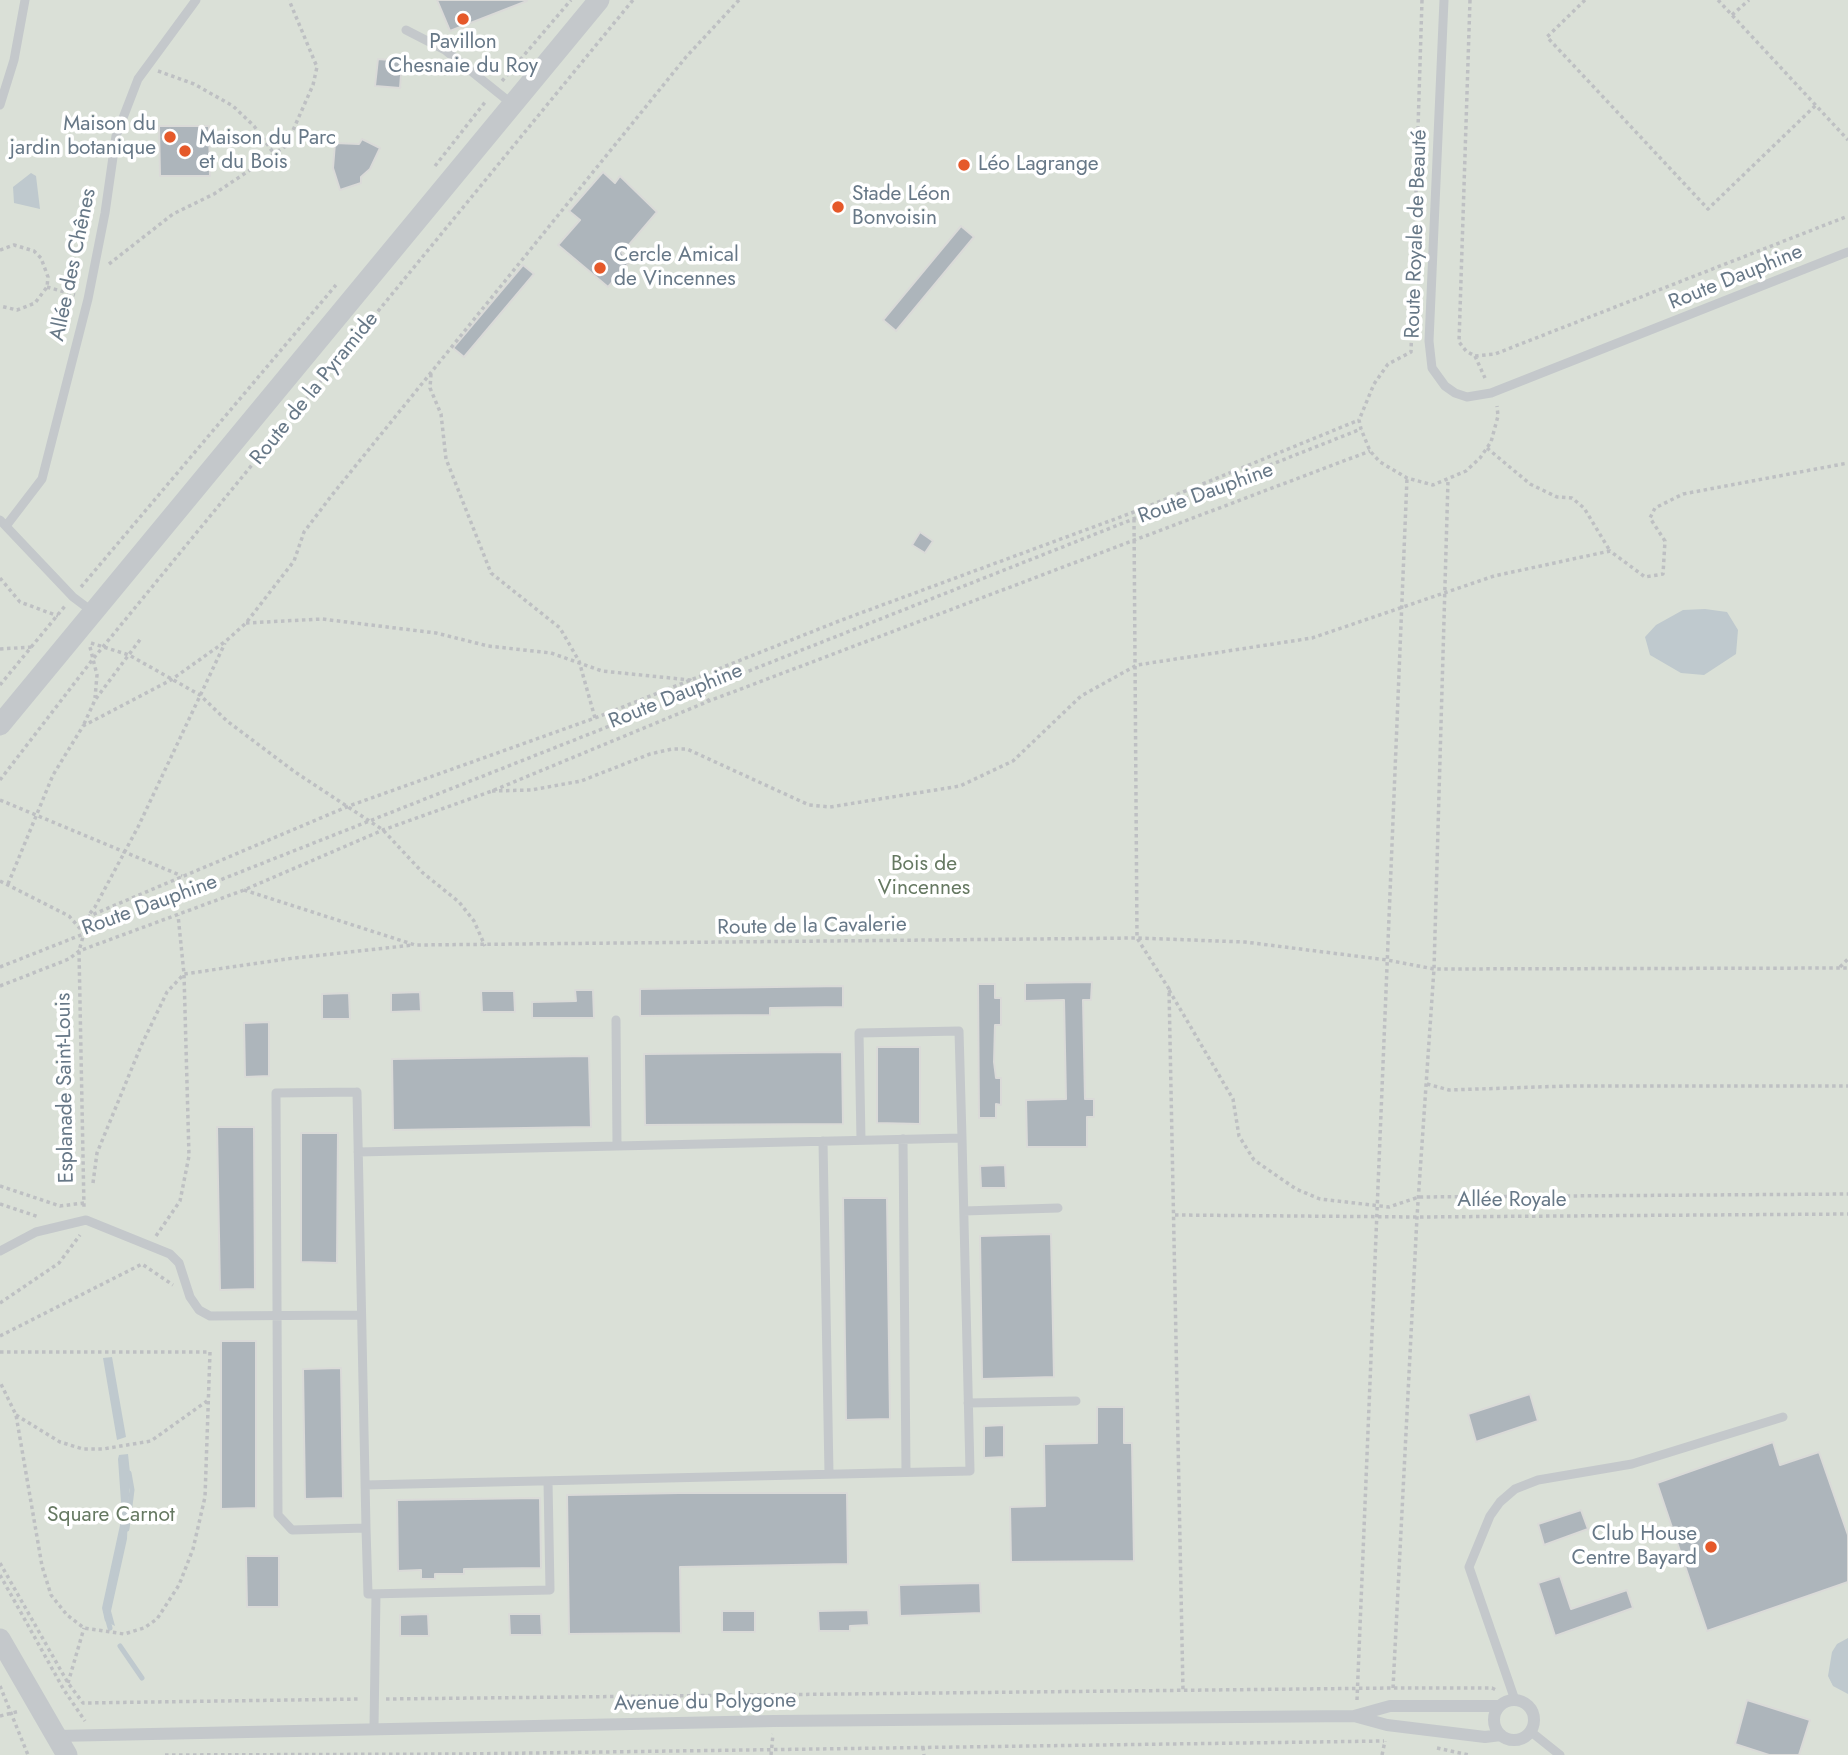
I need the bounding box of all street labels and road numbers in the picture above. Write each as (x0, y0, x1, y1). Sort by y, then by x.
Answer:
street label: Route Royale de Beauté (1401, 129, 1433, 339)
street label: Allée des Chênes (46, 186, 102, 344)
street label: Route Dauphine (1665, 240, 1807, 316)
street label: Route de la Pyramide (246, 307, 384, 471)
street label: Route Dauphine (1135, 458, 1277, 530)
street label: Route Dauphine (605, 659, 747, 735)
street label: Route Dauphine (79, 870, 221, 942)
street label: Route de la Cavalerie (717, 913, 907, 941)
street label: Esplanade Saint-Louis (52, 993, 80, 1183)
street label: Allée Royale (1457, 1188, 1567, 1214)
street label: Avenue du Polygone (614, 1689, 796, 1717)

